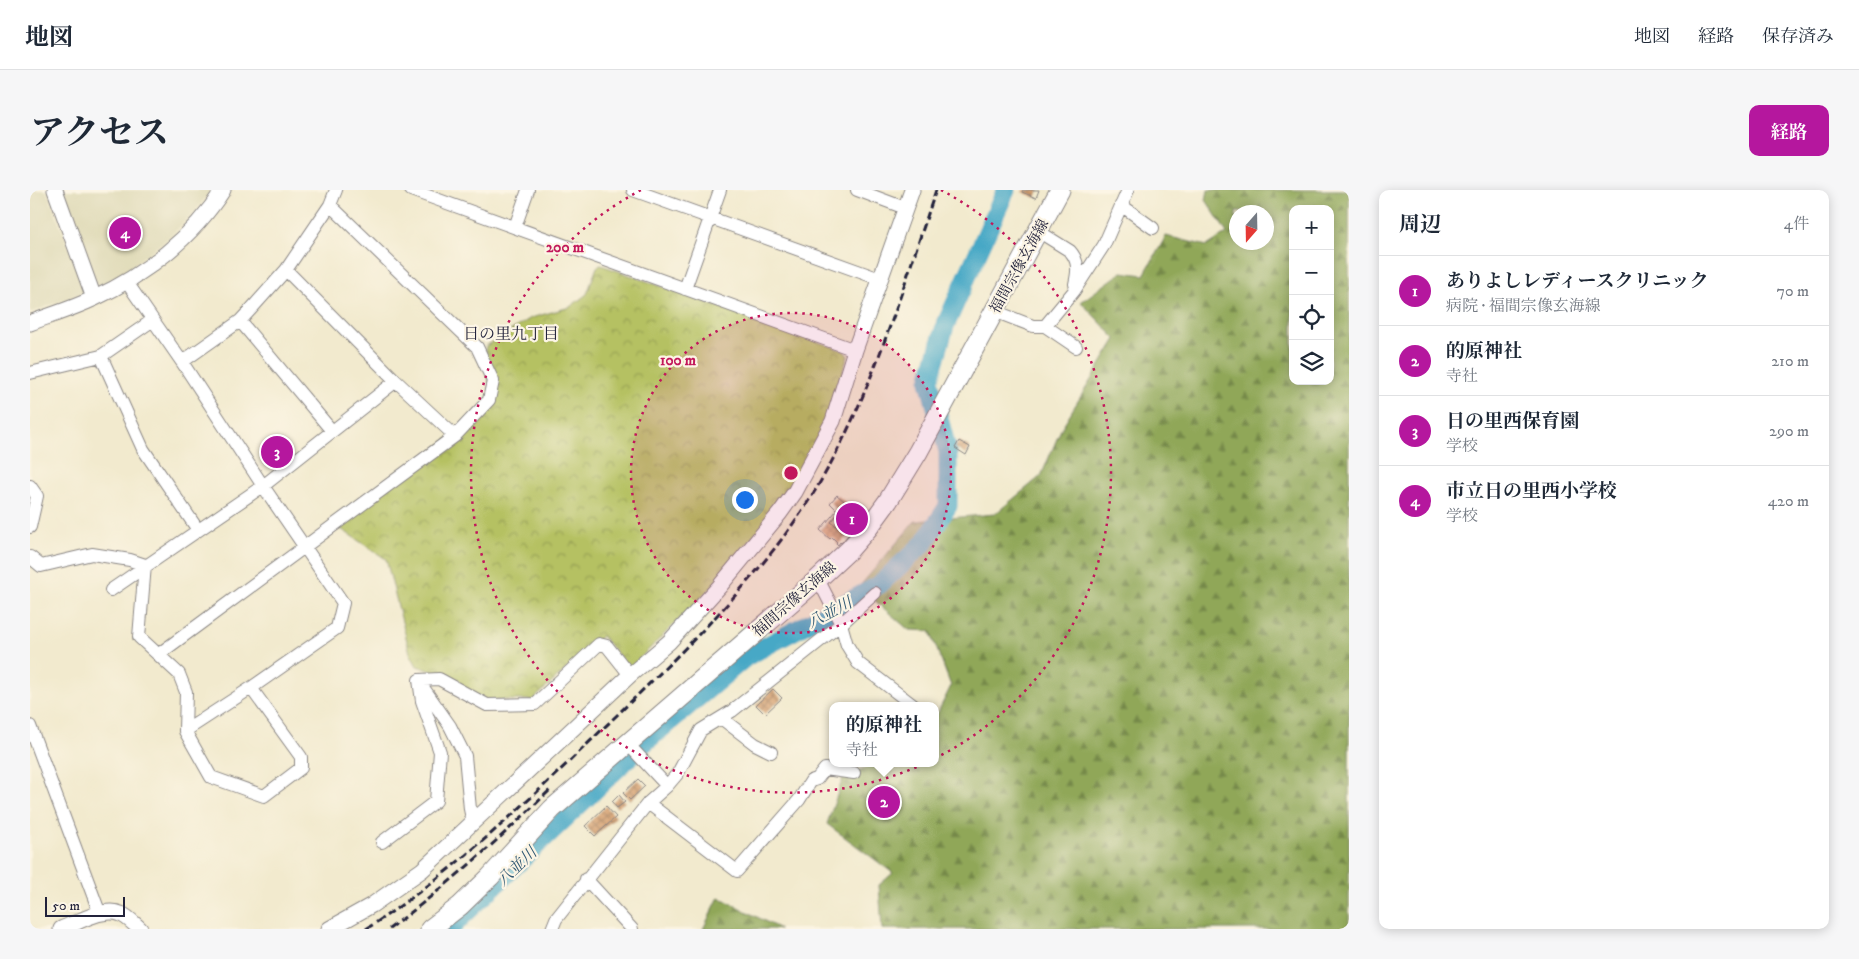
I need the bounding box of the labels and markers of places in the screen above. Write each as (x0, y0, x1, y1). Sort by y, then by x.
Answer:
pin: 4 (109, 214, 141, 252)
pin: 3 (261, 433, 293, 471)
centre of rings (782, 464, 800, 482)
pin: 1 (836, 500, 868, 538)
pin: 2 (868, 783, 900, 821)

